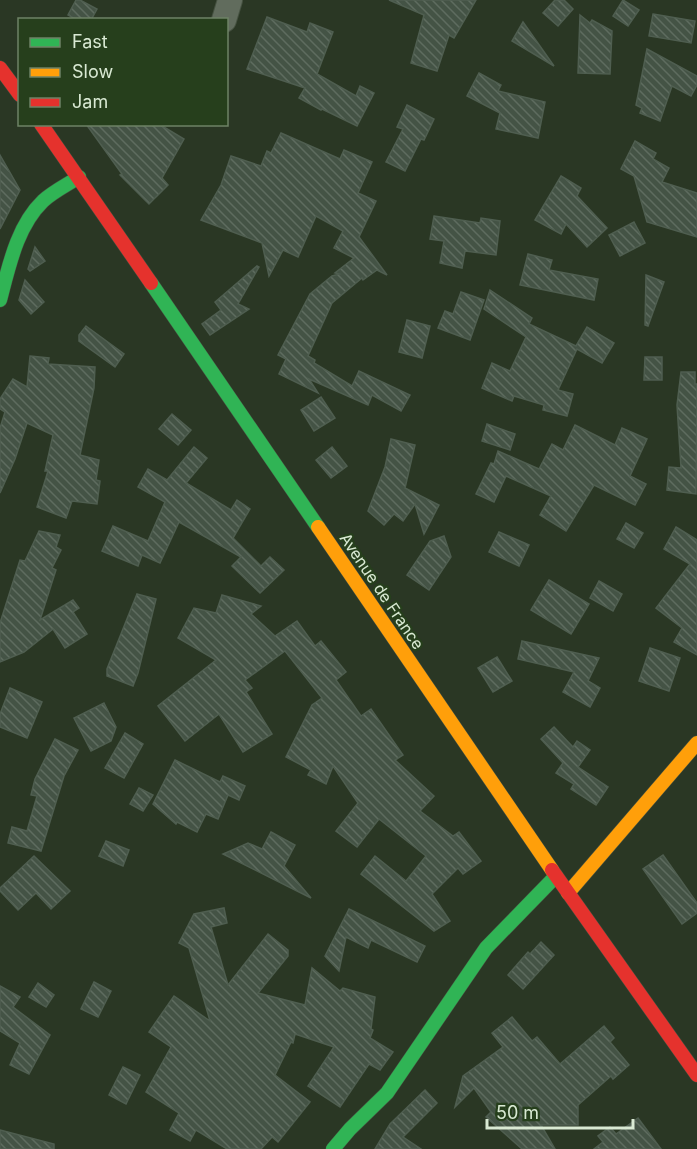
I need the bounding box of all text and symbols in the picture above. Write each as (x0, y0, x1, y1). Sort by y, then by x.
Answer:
legend (18, 18, 228, 126)
text: Fast (72, 31, 108, 52)
text: Slow (72, 61, 113, 82)
text: Jam (72, 91, 108, 112)
street label: Avenue de France (336, 529, 428, 653)
scale bar (487, 1092, 632, 1130)
text: 50 m (496, 1102, 539, 1123)

